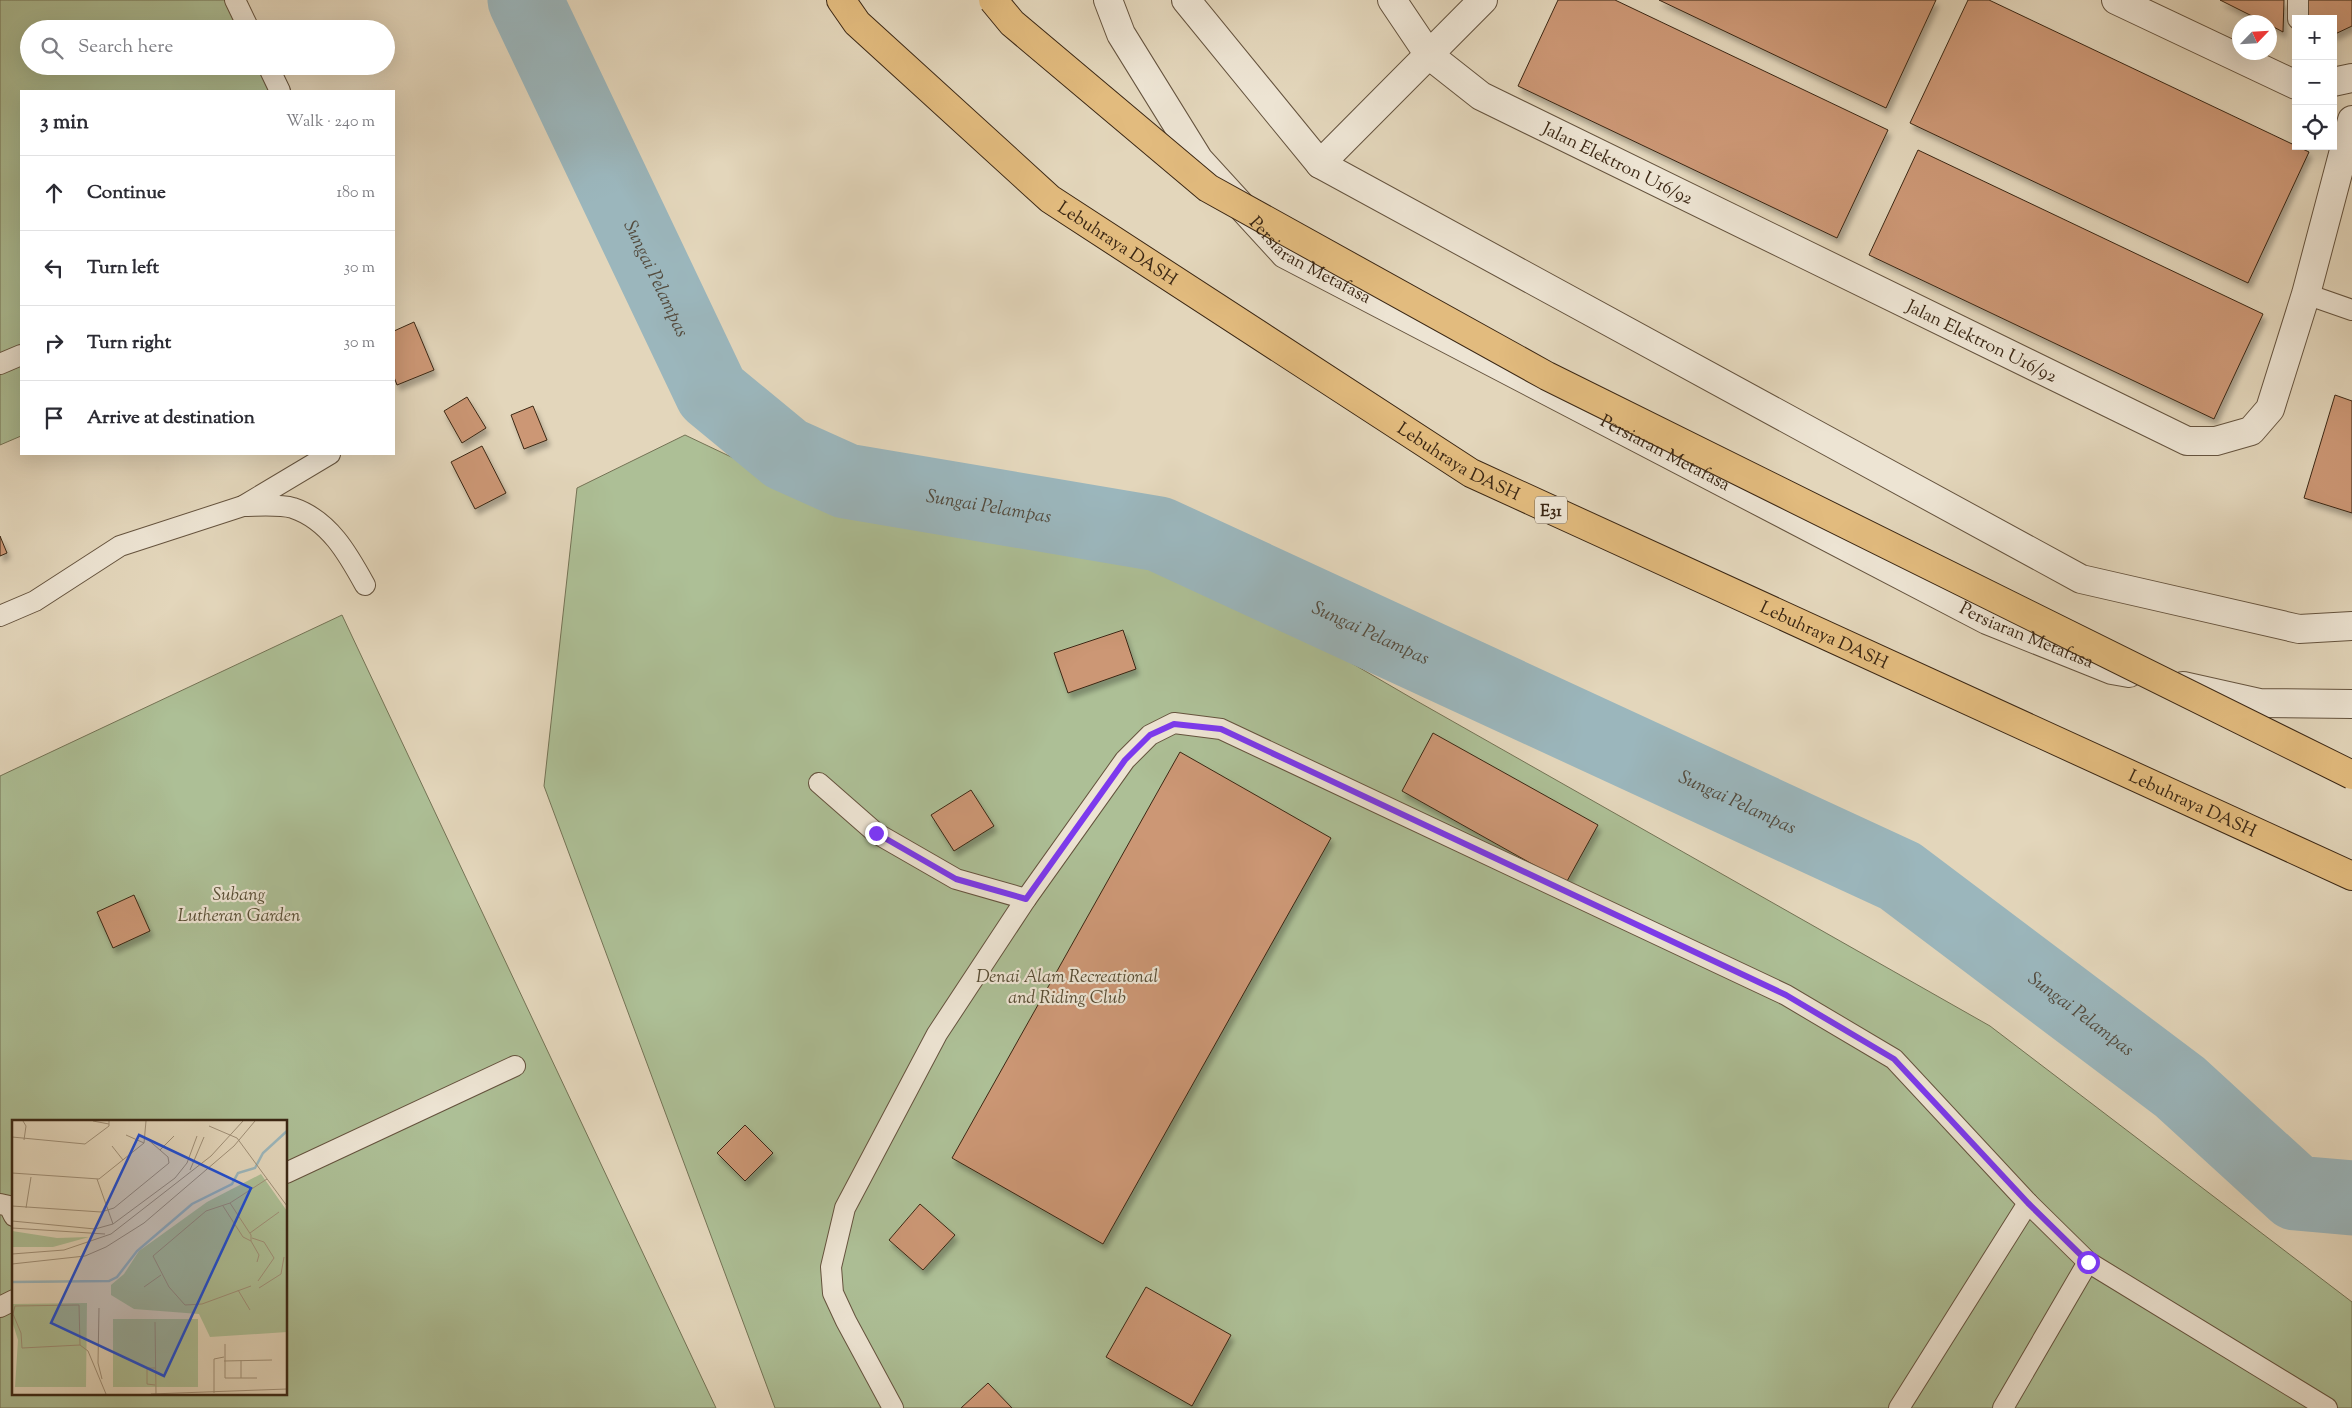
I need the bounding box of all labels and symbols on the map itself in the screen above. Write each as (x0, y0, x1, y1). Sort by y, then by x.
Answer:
north arrow (2232, 15, 2277, 60)
street label: Jalan Elektron U16/92 (1536, 116, 1697, 213)
street label: Lebuhraya DASH (1052, 196, 1182, 293)
street label: Persiaran Metafasa (1242, 211, 1375, 312)
water label: Sungai Pelampas (616, 216, 694, 342)
street label: Jalan Elektron U16/92 (1900, 294, 2061, 391)
street label: Persiaran Metafasa (1595, 409, 1734, 499)
street label: Lebuhraya DASH (1391, 417, 1523, 509)
water label: Sungai Pelampas (924, 484, 1053, 532)
road number: E31 (1535, 496, 1567, 524)
water label: Sungai Pelampas (1307, 595, 1433, 673)
street label: Lebuhraya DASH (1755, 596, 1892, 677)
street label: Persiaran Metafasa (1954, 597, 2097, 676)
street label: Lebuhraya DASH (2123, 764, 2260, 845)
water label: Sungai Pelampas (1674, 765, 1800, 842)
route end (865, 822, 888, 845)
park label: Subang Lutheran Garden (177, 883, 301, 930)
park label: Denai Alam Recreational and Riding Club (976, 965, 1158, 1012)
water label: Sungai Pelampas (2022, 966, 2139, 1064)
inset map (12, 1120, 288, 1396)
route start (2077, 1251, 2100, 1274)

